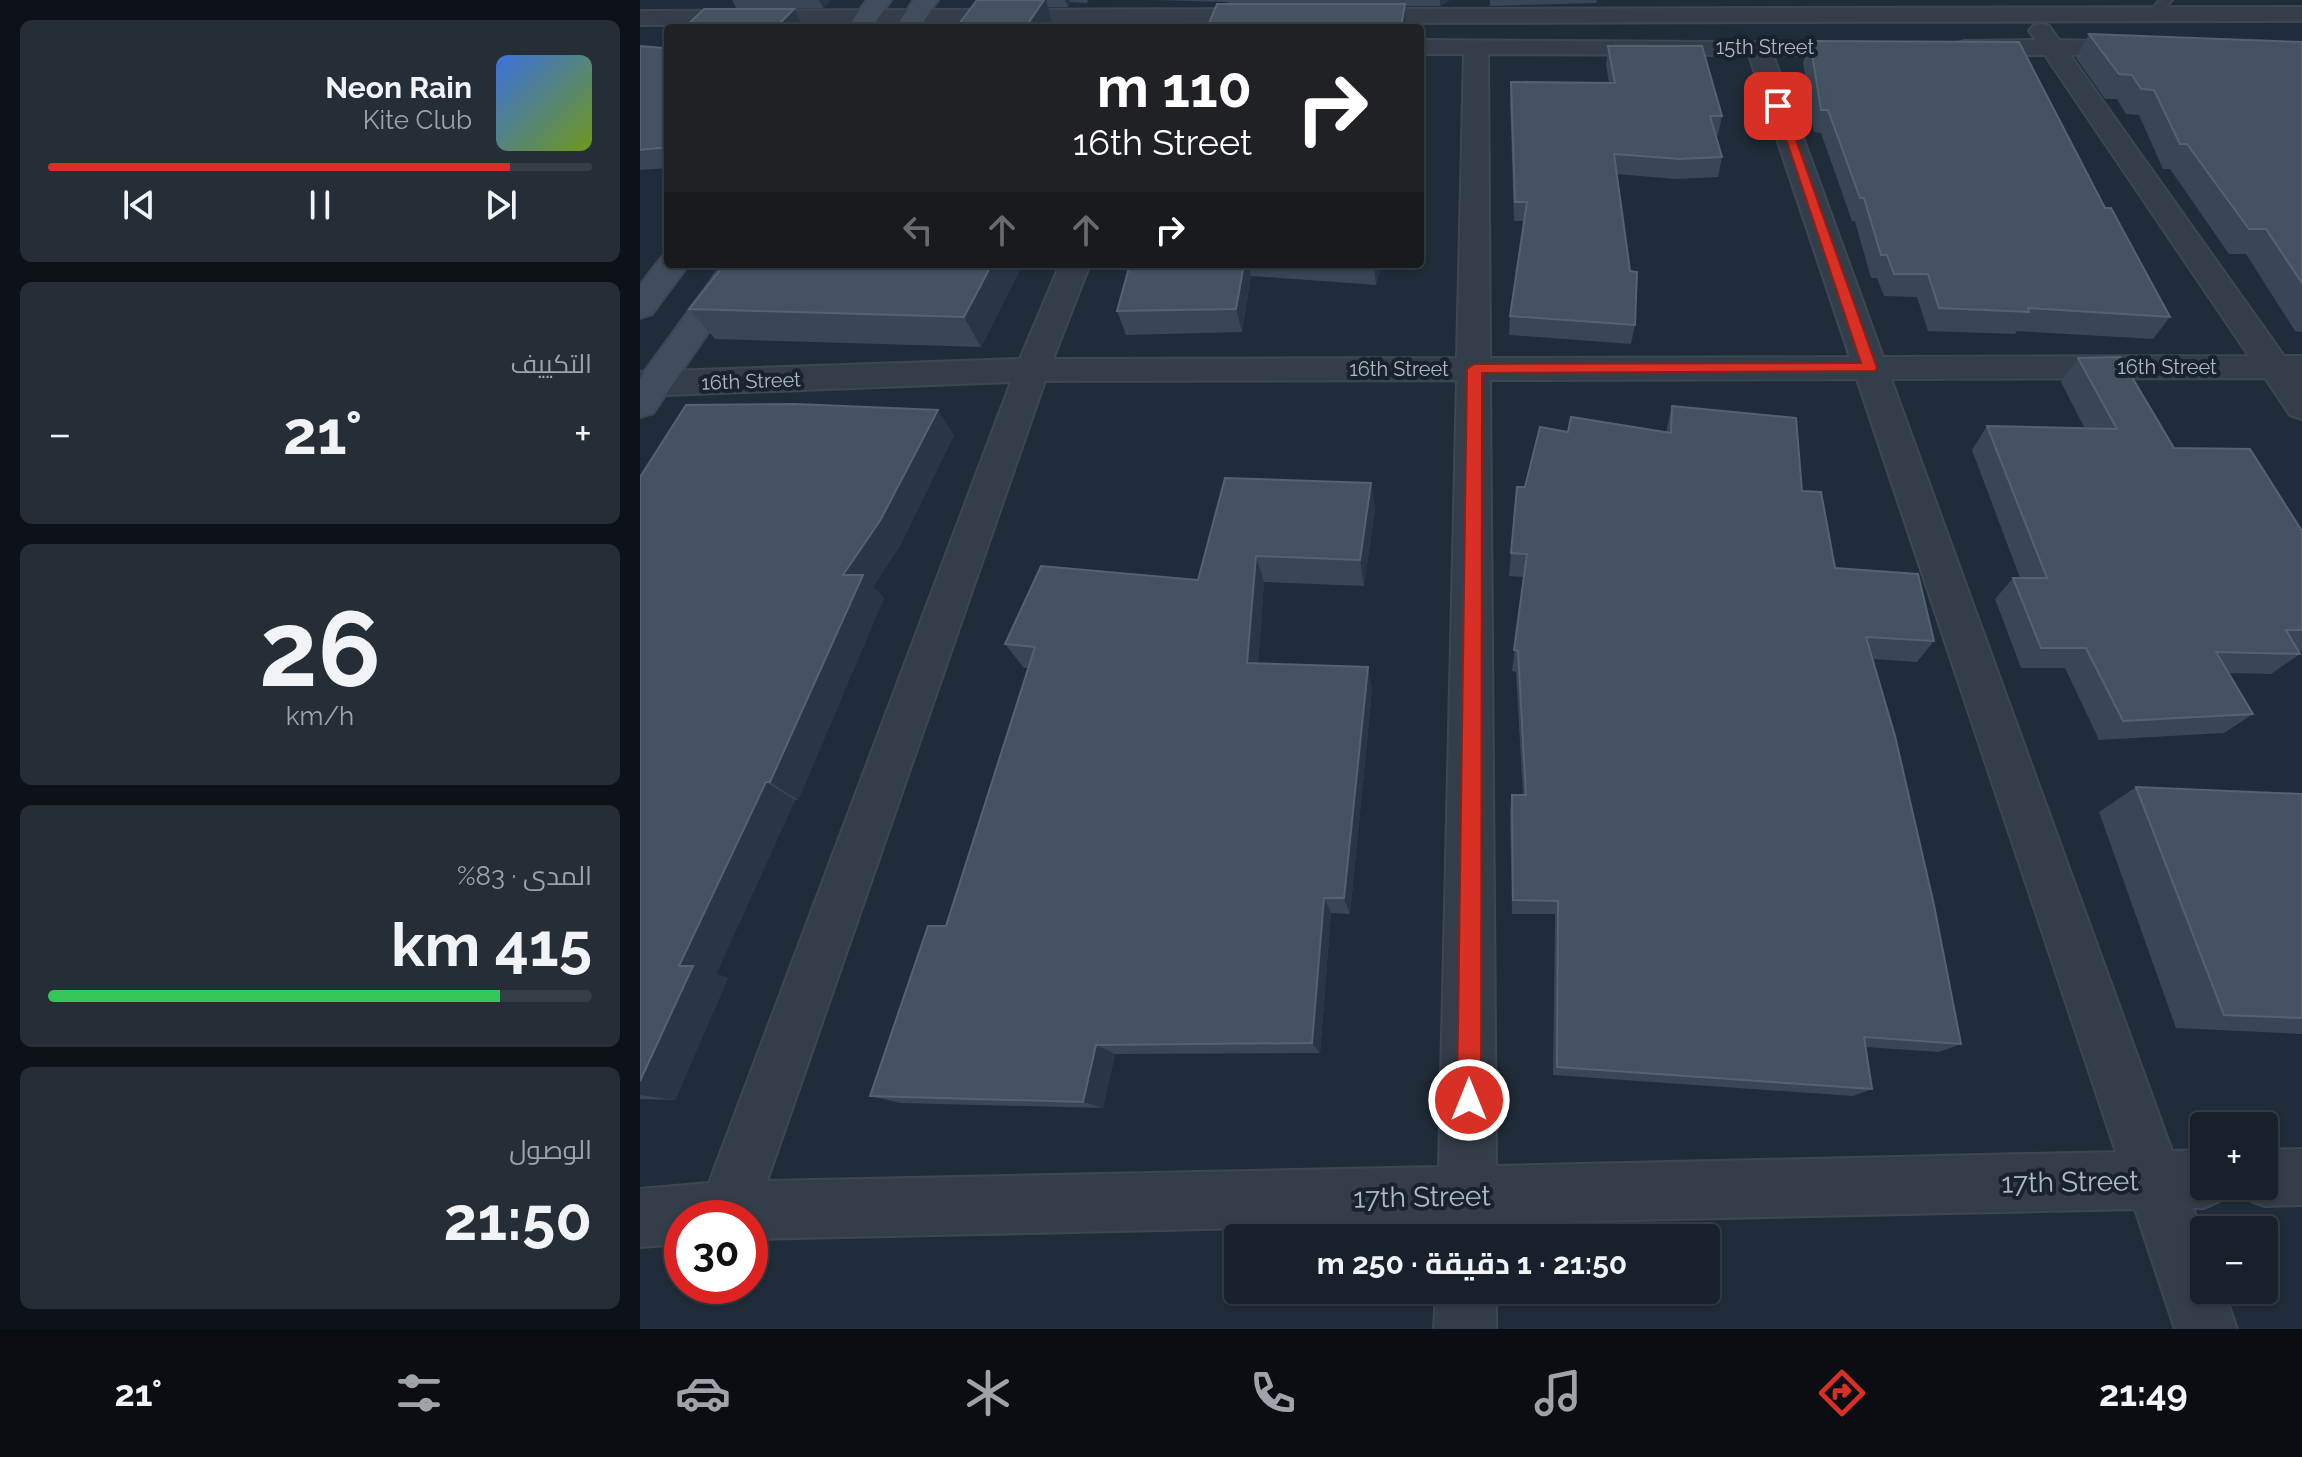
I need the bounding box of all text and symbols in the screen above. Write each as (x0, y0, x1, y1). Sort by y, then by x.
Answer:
street label: 15th Street (1716, 35, 1814, 59)
text: 110 m (1097, 54, 1252, 120)
icon: right (1280, 56, 1384, 160)
text: Neon Rain (325, 70, 472, 105)
pin (1744, 72, 1812, 140)
icon: arrive (1756, 84, 1800, 128)
text: Kite Club (363, 105, 472, 135)
text: 16th Street (1073, 121, 1252, 163)
icon: previous (117, 183, 161, 227)
icon: pause (298, 183, 342, 227)
icon: next (479, 183, 523, 227)
icon: left (896, 208, 940, 252)
icon: ahead (980, 208, 1024, 252)
icon: ahead (1064, 208, 1108, 252)
icon: right (1148, 208, 1192, 252)
text: التكييف (510, 349, 592, 379)
street label: 16th Street (2117, 355, 2217, 379)
street label: 16th Street (1349, 357, 1449, 381)
street label: 16th Street (701, 367, 801, 395)
text: 21° (283, 398, 362, 468)
text: − (48, 408, 72, 459)
text: + (574, 408, 592, 459)
text: 26 (259, 588, 381, 710)
text: km/h (286, 701, 354, 731)
text: المدى · 83% (457, 861, 592, 891)
text: 415 km (391, 910, 592, 980)
position arrow (1427, 1058, 1511, 1142)
map controls (2190, 1112, 2278, 1304)
button: + (2190, 1112, 2278, 1200)
text: الوصول (509, 1135, 592, 1165)
street label: 17th Street (2001, 1164, 2140, 1200)
street label: 17th Street (1353, 1179, 1492, 1215)
text: 21:50 (444, 1184, 592, 1254)
speed limit sign: 30 (664, 1200, 768, 1304)
button: − (2190, 1216, 2278, 1304)
text: 21:50 · 1 دقيقة · 250 m (1317, 1246, 1627, 1281)
icon: filters (391, 1365, 447, 1421)
icon: car (675, 1365, 731, 1421)
icon: climate (960, 1365, 1016, 1421)
icon: phone (1245, 1365, 1301, 1421)
icon: music (1530, 1365, 1586, 1421)
icon: directions (1814, 1365, 1870, 1421)
text: 21° (114, 1372, 162, 1414)
text: 21:49 (2099, 1372, 2188, 1414)

